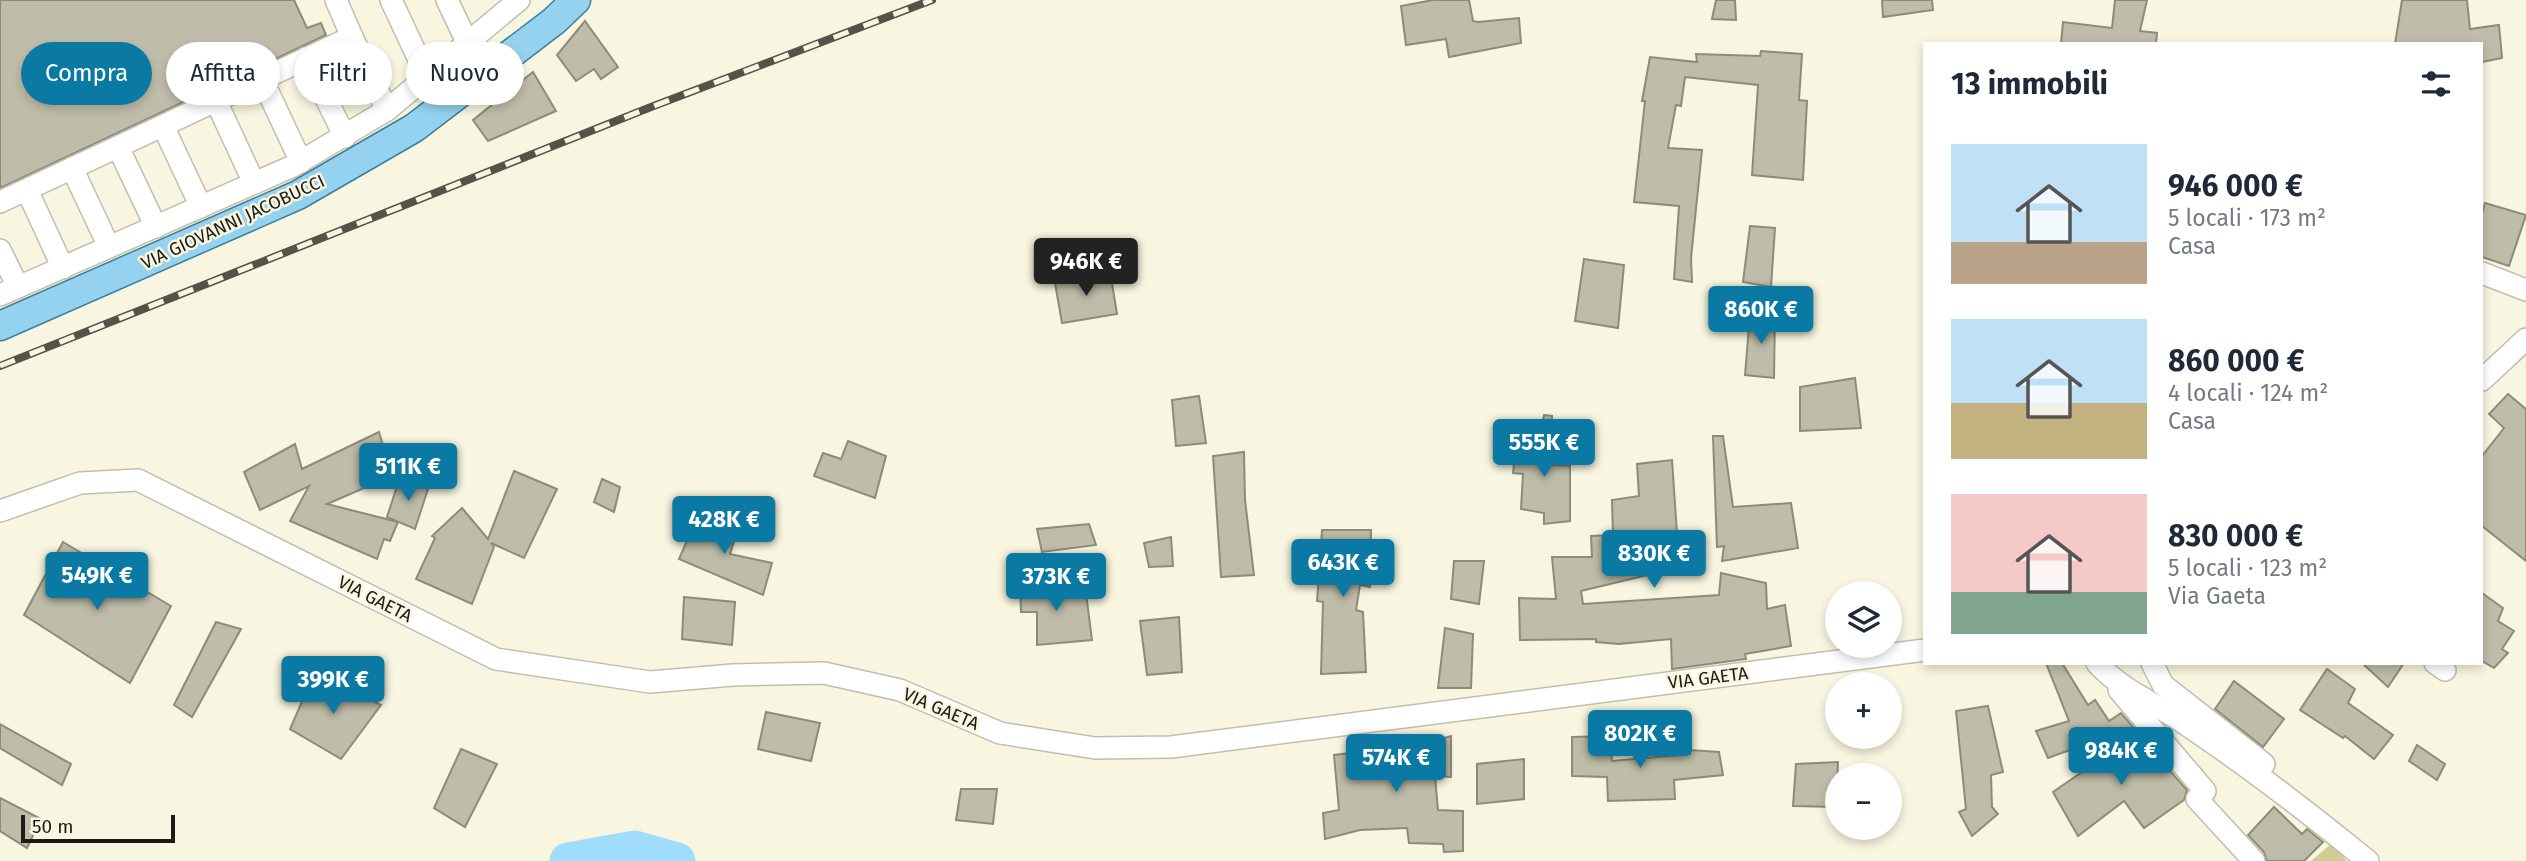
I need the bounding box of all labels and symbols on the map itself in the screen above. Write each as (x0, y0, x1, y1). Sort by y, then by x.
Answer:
street label: VIA GIOVANNI JACOBUCCI (138, 170, 328, 274)
pin: 946K € (1029, 238, 1143, 298)
pin: 860K € (1704, 286, 1818, 346)
pin: 555K € (1487, 420, 1601, 479)
pin: 511K € (351, 444, 465, 503)
pin: 428K € (667, 496, 781, 556)
pin: 830K € (1597, 530, 1711, 590)
pin: 643K € (1286, 540, 1400, 599)
pin: 549K € (40, 552, 154, 612)
pin: 373K € (999, 554, 1113, 613)
street label: VIA GAETA (334, 571, 416, 627)
pin: 399K € (276, 656, 390, 716)
street label: VIA GAETA (1667, 662, 1750, 694)
street label: VIA GAETA (900, 683, 983, 735)
pin: 802K € (1583, 710, 1697, 770)
pin: 984K € (2064, 728, 2178, 787)
pin: 574K € (1339, 734, 1453, 794)
scale bar (21, 812, 175, 844)

